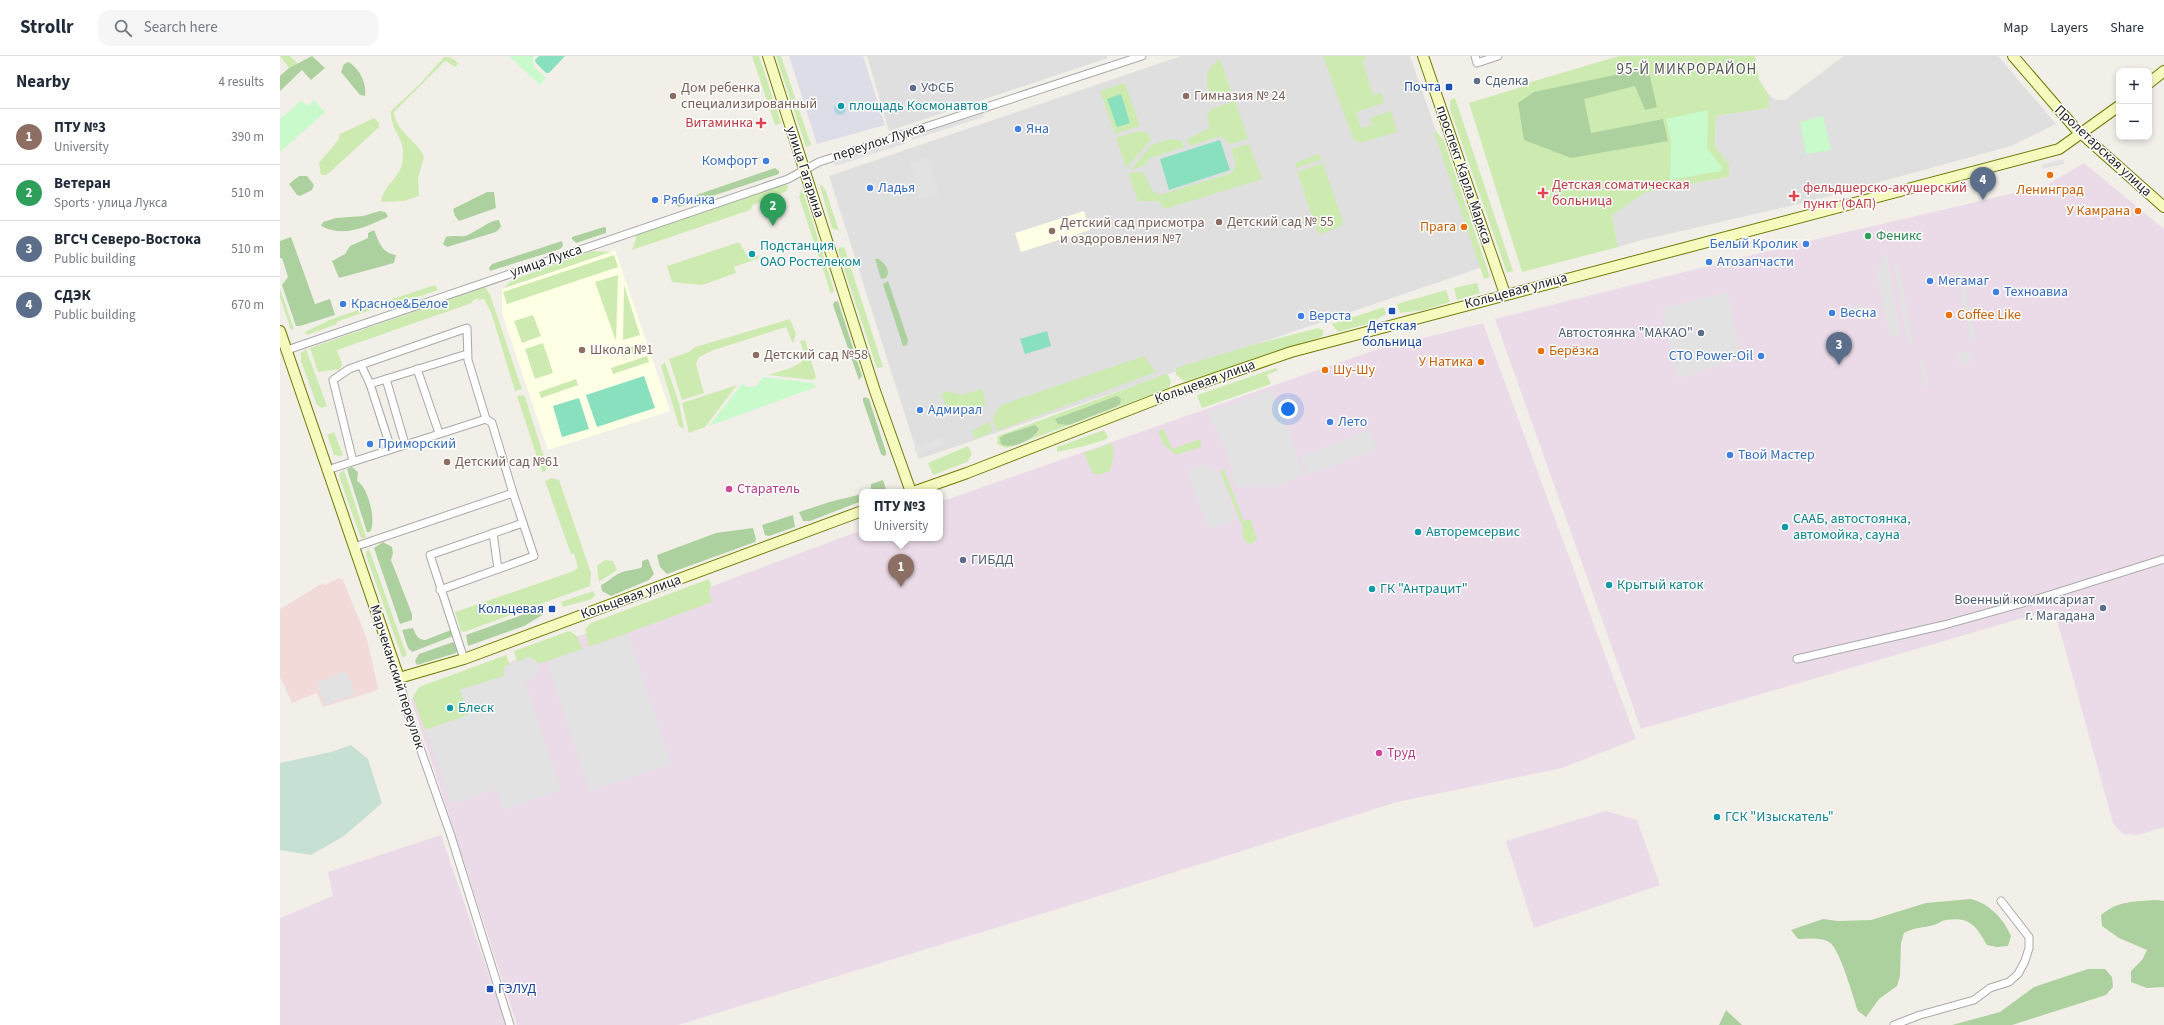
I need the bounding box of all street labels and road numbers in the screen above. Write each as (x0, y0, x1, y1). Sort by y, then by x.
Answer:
street label: Пролетарская улица (2050, 101, 2156, 201)
street label: проспект Карла Маркса (1431, 103, 1497, 247)
street label: переулок Лукса (830, 118, 928, 166)
street label: улица Гагарина (781, 124, 829, 220)
street label: улица Лукса (507, 239, 585, 283)
street label: Кольцевая улица (1462, 268, 1570, 314)
street label: Кольцевая улица (1152, 355, 1258, 409)
street label: Кольцевая улица (578, 570, 684, 624)
street label: Марчеканский переулок (364, 602, 430, 752)

